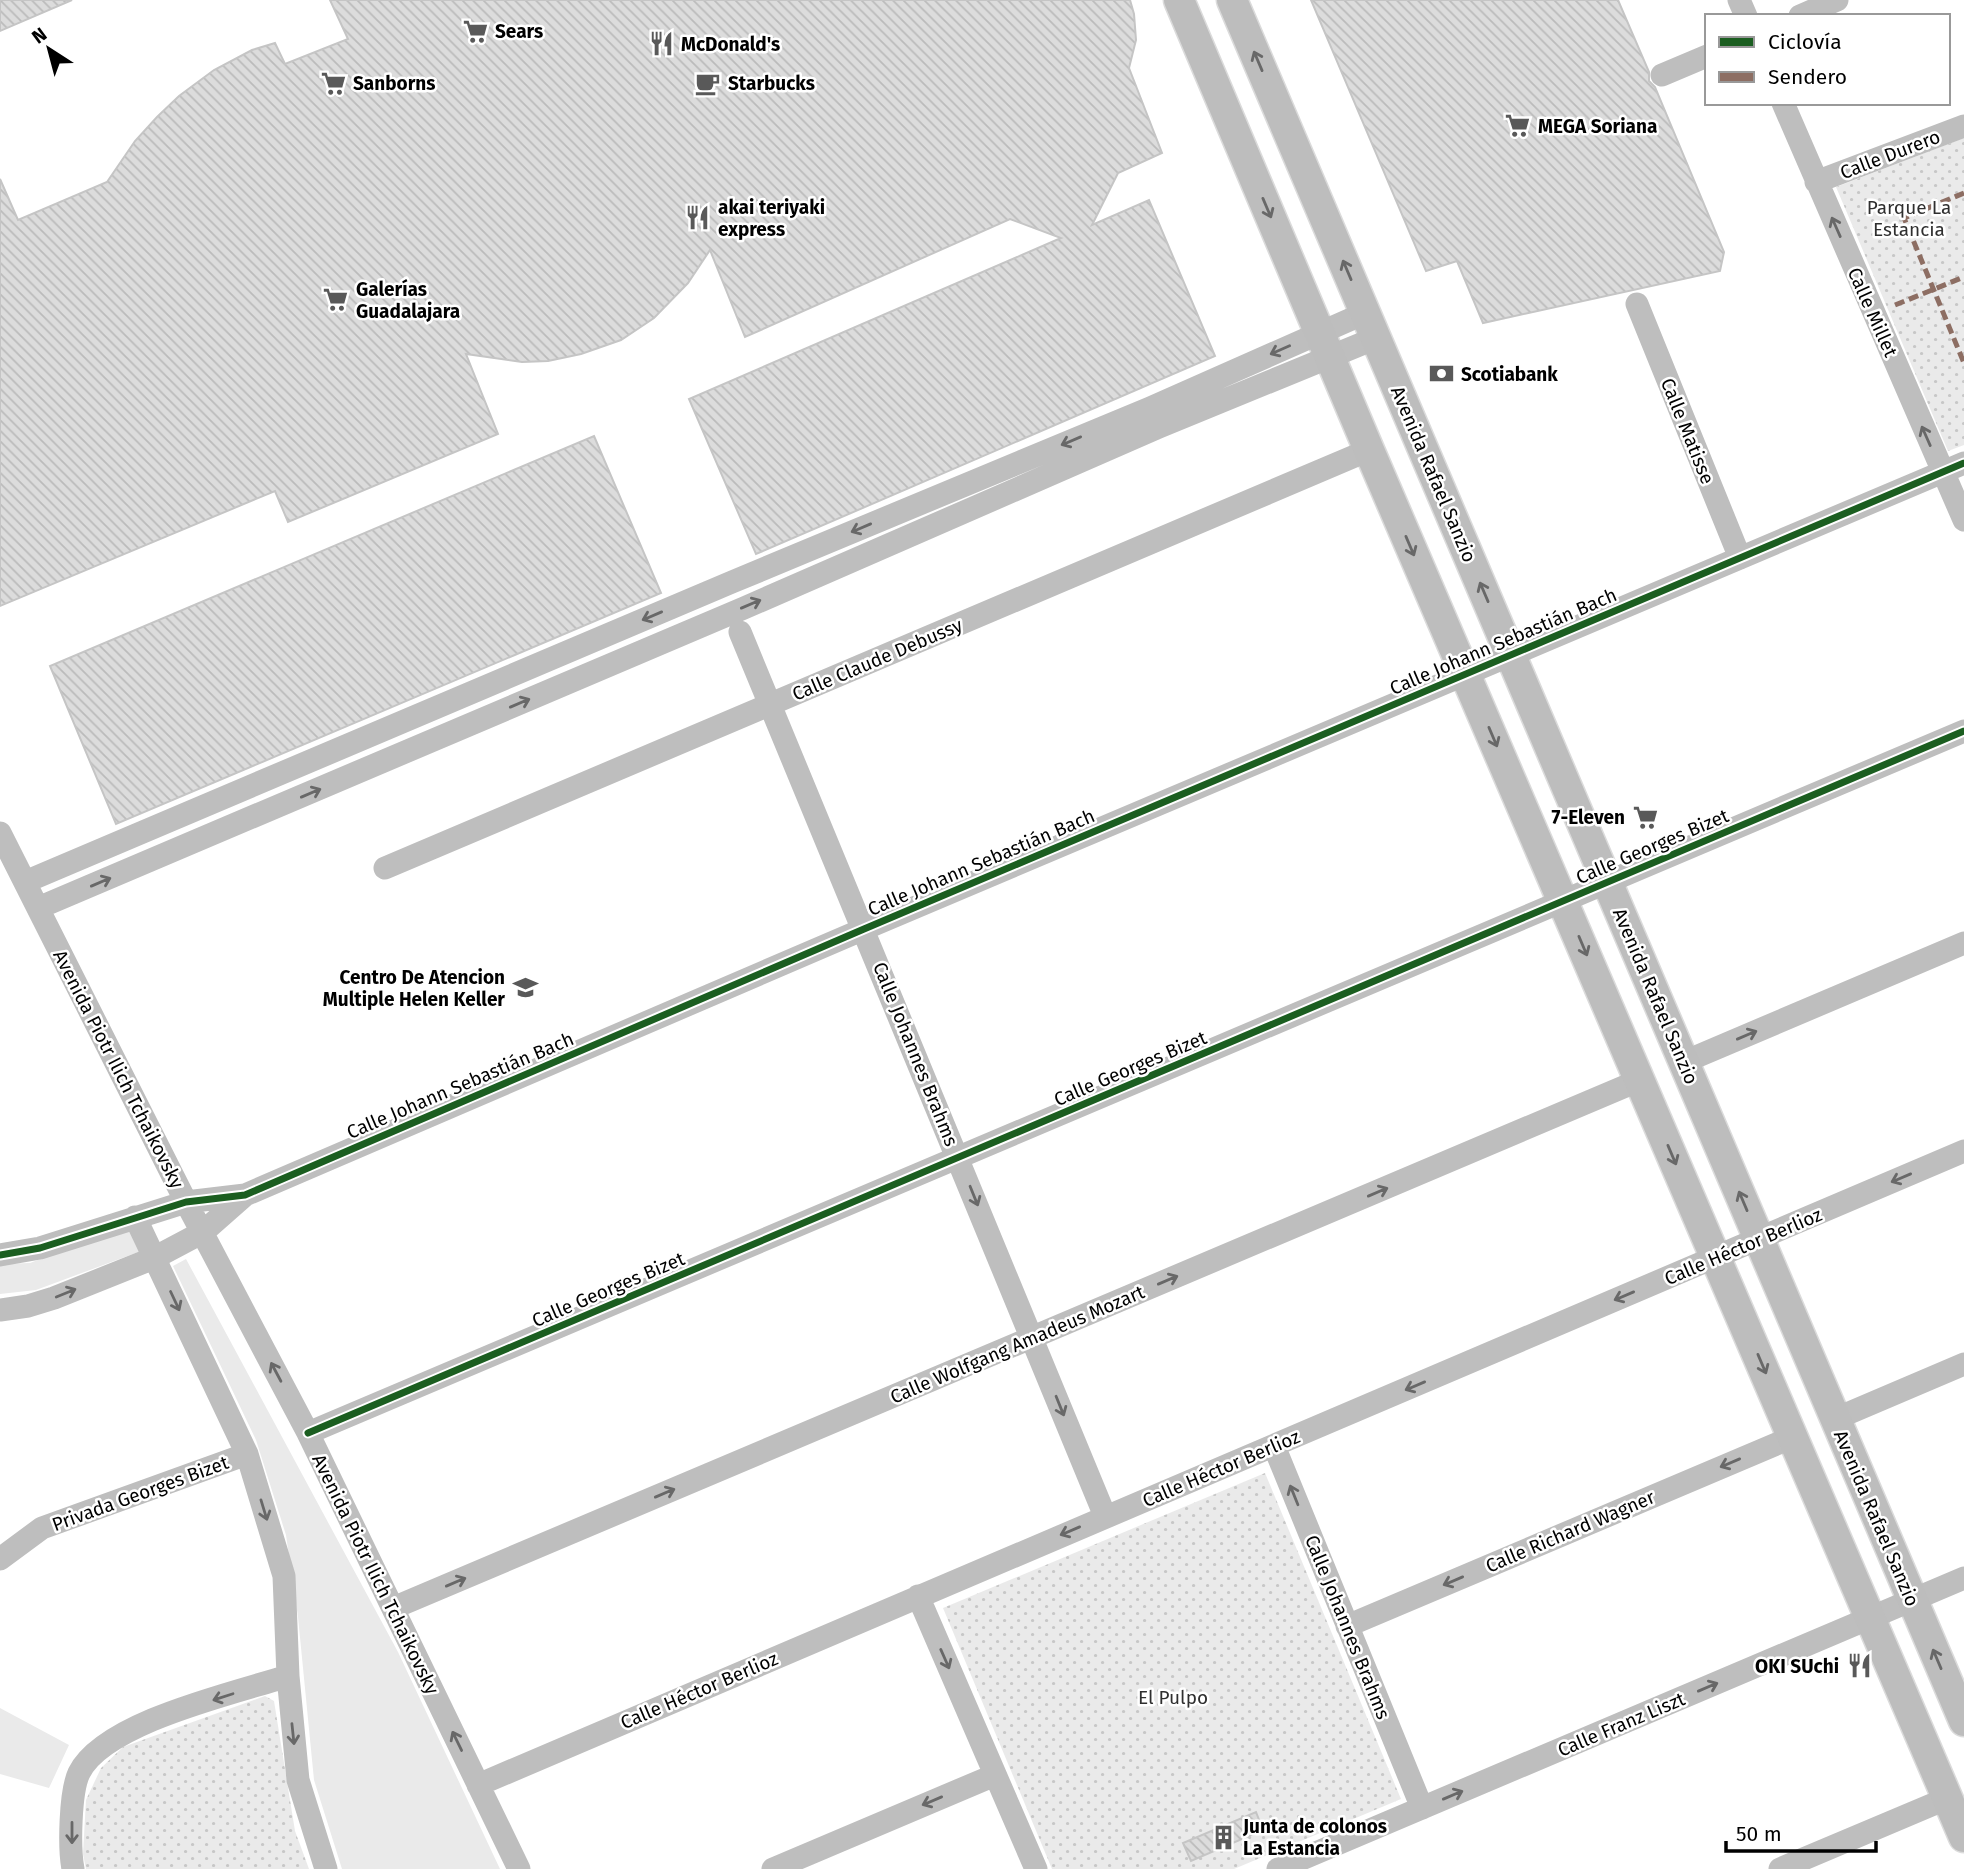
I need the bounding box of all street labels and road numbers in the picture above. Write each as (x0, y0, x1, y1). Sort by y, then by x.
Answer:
street label: Calle Durero (1837, 125, 1943, 184)
street label: Calle Millet (1843, 264, 1903, 361)
street label: Calle Matisse (1656, 375, 1719, 488)
street label: Avenida Rafael Sanzio (1386, 383, 1481, 566)
street label: Calle Johann Sebastián Bach (1386, 583, 1620, 700)
street label: Calle Claude Debussy (789, 613, 966, 706)
street label: Calle Johann Sebastián Bach (864, 804, 1098, 921)
street label: Calle Georges Bizet (1572, 804, 1732, 889)
street label: Avenida Rafael Sanzio (1608, 905, 1703, 1088)
street label: Avenida Piotr Ilich Tchaikovsky (48, 946, 189, 1193)
street label: Calle Johannes Brahms (868, 959, 963, 1150)
street label: Calle Georges Bizet (1050, 1026, 1210, 1111)
street label: Calle Johann Sebastián Bach (343, 1027, 577, 1144)
street label: Calle Héctor Berlioz (1661, 1203, 1825, 1290)
street label: Calle Georges Bizet (528, 1247, 688, 1332)
street label: Calle Wolfgang Amadeus Mozart (887, 1280, 1148, 1409)
street label: Calle Héctor Berlioz (1139, 1425, 1303, 1512)
street label: Avenida Rafael Sanzio (1829, 1427, 1924, 1610)
street label: Avenida Piotr Ilich Tchaikovsky (307, 1450, 444, 1699)
street label: Privada Georges Bizet (49, 1451, 232, 1536)
street label: Calle Richard Wagner (1482, 1485, 1659, 1578)
street label: Calle Johannes Brahms (1300, 1532, 1395, 1723)
street label: Calle Héctor Berlioz (617, 1647, 781, 1734)
street label: Calle Franz Liszt (1554, 1687, 1688, 1762)

